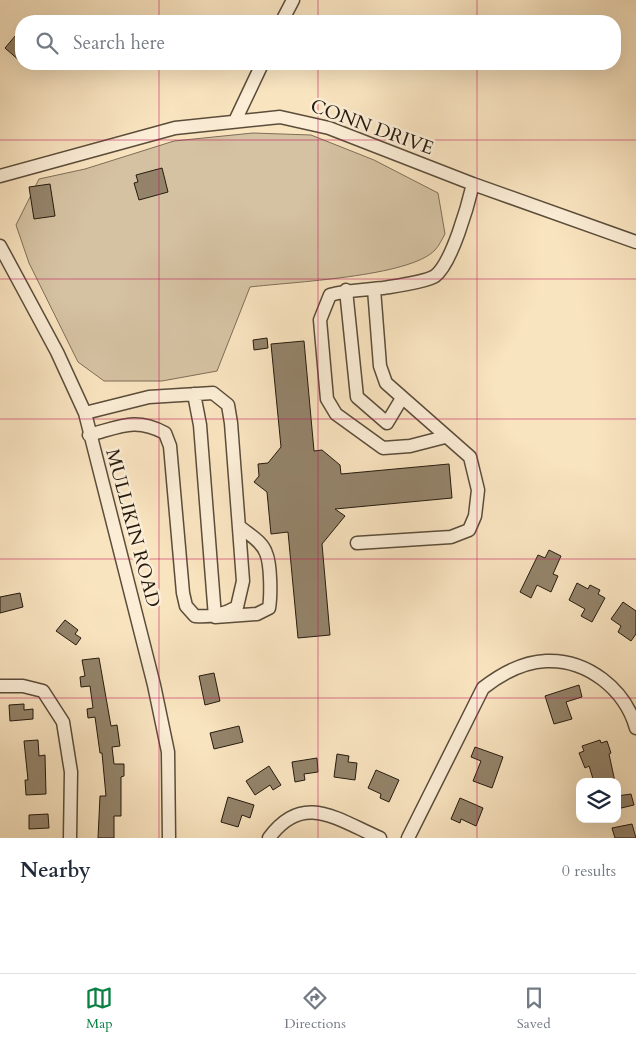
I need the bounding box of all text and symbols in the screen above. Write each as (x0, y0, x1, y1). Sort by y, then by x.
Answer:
search box (15, 15, 621, 70)
icon: search (33, 29, 61, 57)
text: Search here (73, 30, 165, 56)
street label: CONN DRIVE (307, 93, 437, 161)
street label: MULLIKIN ROAD (99, 446, 167, 610)
map controls (576, 778, 621, 823)
button: layers (576, 778, 621, 823)
text: Nearby (20, 856, 91, 885)
text: 0 results (562, 860, 616, 882)
tab: Map (85, 984, 113, 1033)
tab: Directions (284, 984, 346, 1033)
tab: Saved (517, 984, 551, 1033)

